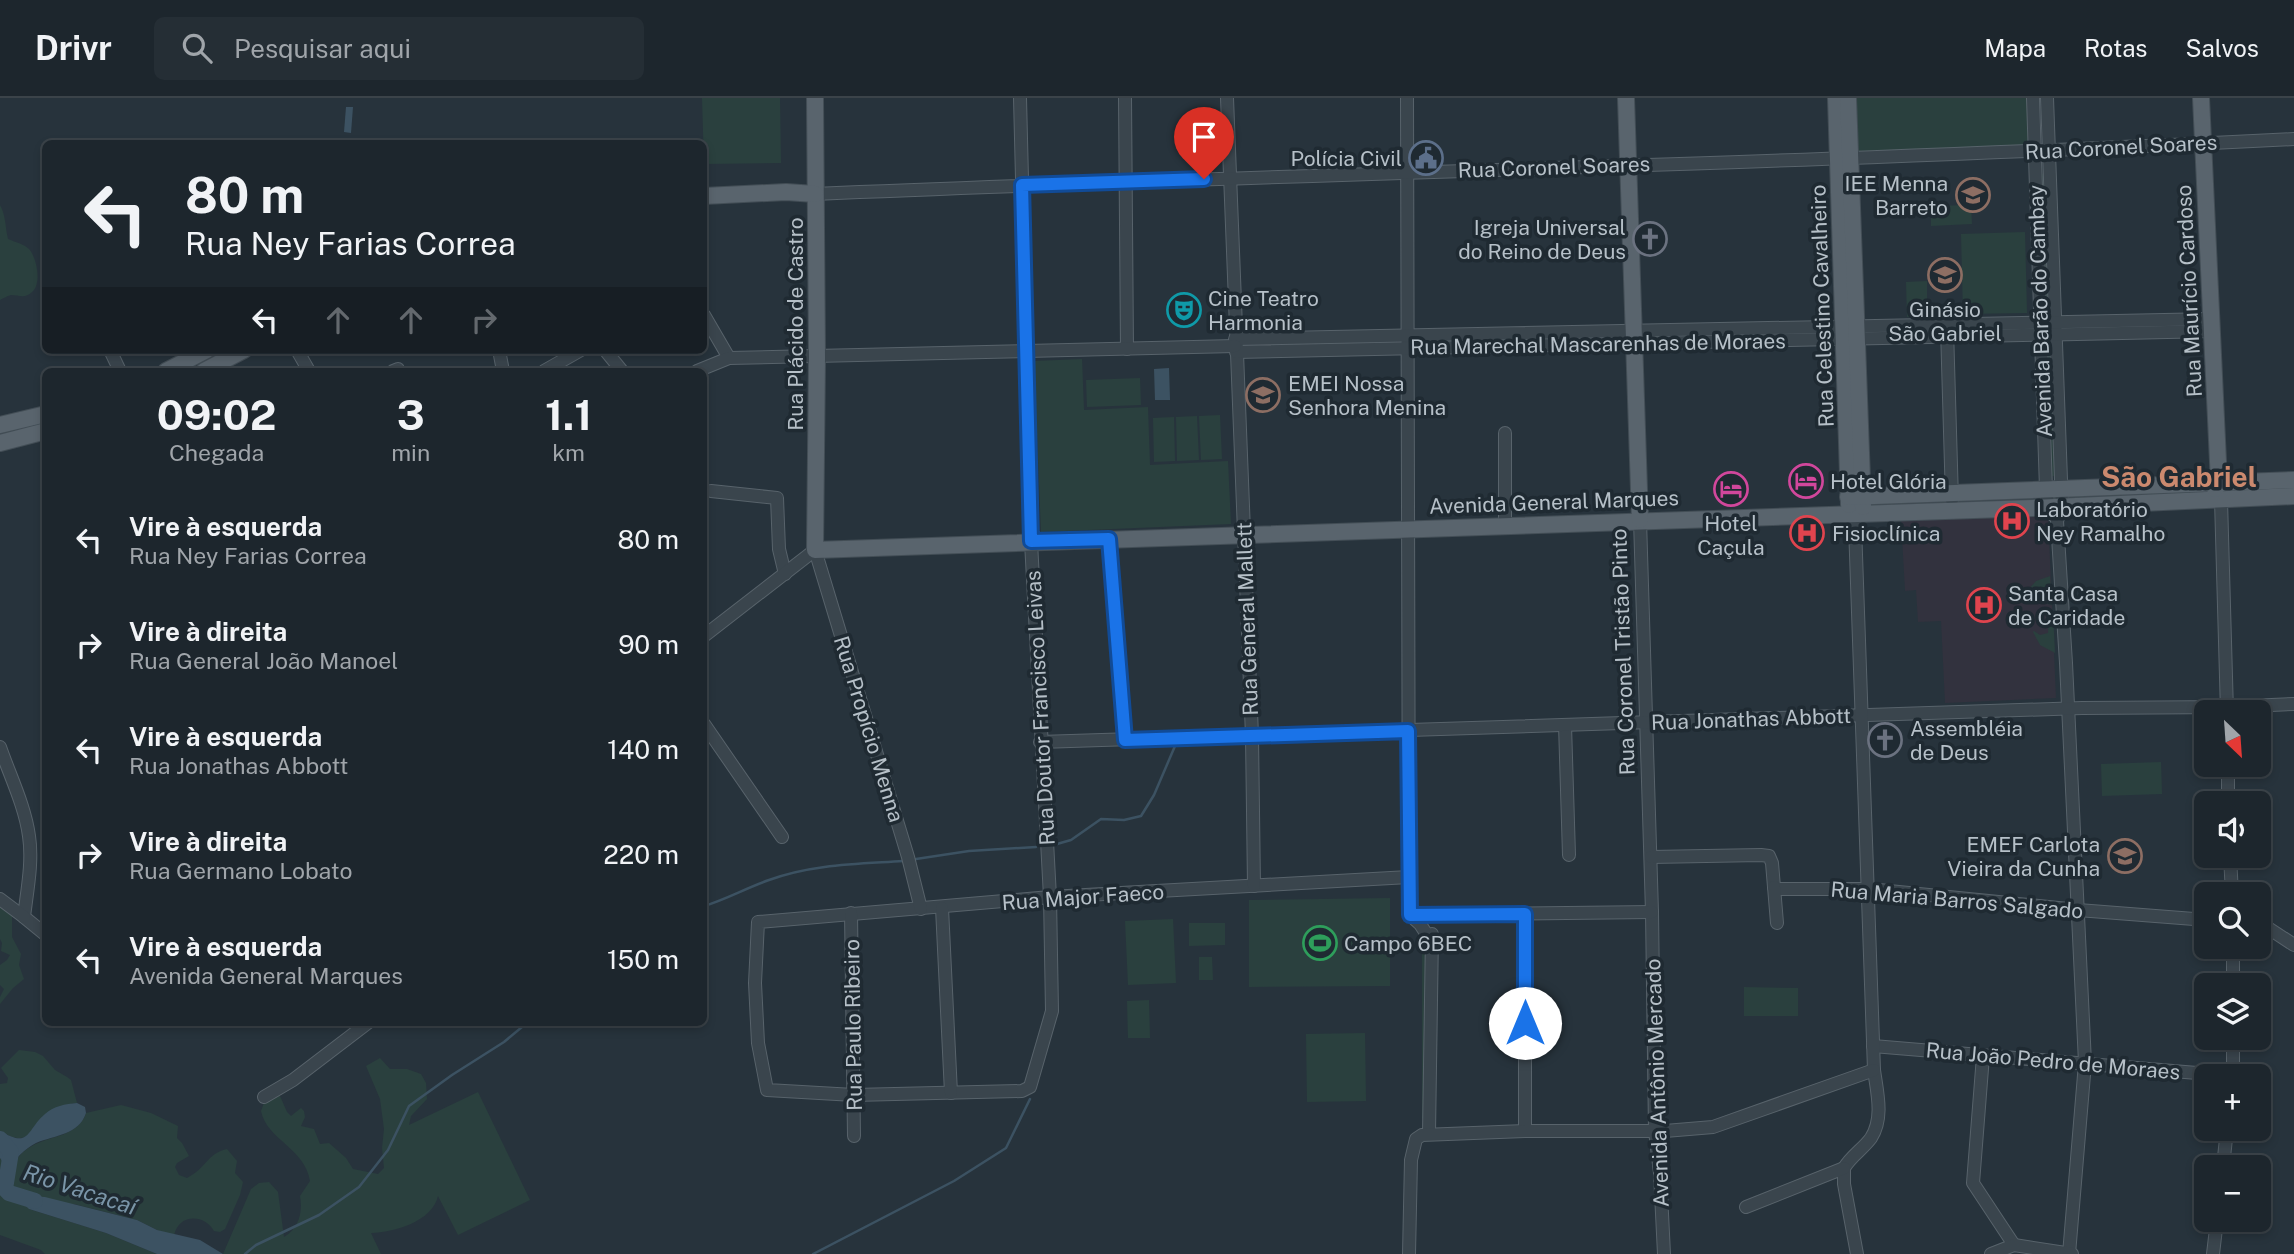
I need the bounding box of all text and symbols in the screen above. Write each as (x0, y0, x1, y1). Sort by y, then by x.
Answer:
search box (154, 17, 644, 80)
text: Drivr (35, 29, 112, 67)
icon: search (178, 29, 216, 67)
text: Pesquisar aqui (234, 33, 411, 64)
text: Mapa (1984, 34, 2046, 62)
text: Rotas (2084, 34, 2147, 62)
text: Salvos (2185, 34, 2259, 62)
pin (1174, 107, 1234, 179)
icon: arrive (1185, 118, 1223, 156)
street label: Rua Coronel Soares (2024, 129, 2218, 165)
public building icon: Polícia Civil (1407, 139, 1445, 177)
place label: Polícia Civil (1290, 146, 1402, 171)
street label: Rua Coronel Soares (1457, 151, 1651, 183)
text: 80 m (185, 166, 304, 224)
icon: left (70, 168, 161, 259)
place label: IEE Menna Barreto (1845, 171, 1948, 220)
school or university icon: IEE Menna Barreto (1954, 176, 1992, 214)
street label: Rua Celestino Cavalheiro (1805, 184, 1839, 428)
street label: Avenida Barão do Cambay (2023, 184, 2057, 438)
street label: Rua Maurício Cardoso (2171, 184, 2207, 398)
place label: Igreja Universal do Reino de Deus (1458, 215, 1626, 264)
street label: Rua Plácido de Castro (783, 217, 808, 431)
church icon: Igreja Universal do Reino de Deus (1631, 220, 1669, 258)
text: Rua Ney Farias Correa (185, 225, 516, 262)
school or university icon: Ginásio São Gabriel (1926, 256, 1964, 294)
place label: Cine Teatro Harmonia (1208, 286, 1319, 335)
theatre icon: Cine Teatro Harmonia (1165, 291, 1203, 329)
place label: Ginásio São Gabriel (1888, 297, 2002, 346)
icon: left (246, 301, 284, 339)
icon: ahead (319, 301, 357, 339)
icon: ahead (392, 301, 430, 339)
icon: right (465, 301, 503, 339)
street label: Rua Marechal Mascarenhas de Moraes (1410, 328, 1786, 360)
place label: EMEI Nossa Senhora Menina (1288, 371, 1446, 420)
school or university icon: EMEI Nossa Senhora Menina (1244, 376, 1282, 414)
text: 09:02 (157, 390, 276, 439)
text: 3 (397, 390, 425, 439)
text: 1.1 (545, 390, 592, 439)
text: Chegada (169, 439, 264, 466)
text: min (391, 439, 430, 466)
text: km (552, 439, 585, 466)
district label: São Gabriel (2101, 460, 2257, 493)
hotel icon: Hotel Glória (1787, 462, 1825, 500)
place label: Hotel Glória (1830, 469, 1947, 494)
hotel icon: Hotel Caçula (1712, 470, 1750, 508)
street label: Avenida General Marques (1429, 485, 1679, 519)
place label: Laboratório Ney Ramalho (2036, 497, 2165, 546)
hospital icon: Laboratório Ney Ramalho (1993, 502, 2031, 540)
text: Vire à esquerda (129, 511, 322, 542)
place label: Hotel Caçula (1697, 511, 1765, 560)
hospital icon: Fisioclínica (1788, 514, 1826, 552)
icon: left (70, 521, 108, 559)
place label: Fisioclínica (1832, 521, 1940, 546)
street label: Rua General Mallett (1231, 522, 1263, 716)
text: 80 m (618, 524, 679, 555)
street label: Rua Coronel Tristão Pinto (1606, 528, 1640, 776)
text: Rua Ney Farias Correa (129, 542, 367, 569)
street label: Rua Doutor Francisco Leivas (1020, 570, 1060, 846)
place label: Santa Casa de Caridade (2008, 581, 2125, 630)
hospital icon: Santa Casa de Caridade (1965, 586, 2003, 624)
text: Vire à direita (129, 616, 287, 647)
icon: right (70, 626, 108, 664)
text: 90 m (618, 629, 679, 660)
street label: Rua Propício Menna (829, 633, 909, 825)
text: Rua General João Manoel (129, 647, 398, 674)
north arrow (2194, 700, 2272, 777)
map controls (2194, 700, 2271, 1232)
street label: Rua Jonathas Abbott (1650, 703, 1852, 735)
place label: Assembléia de Deus (1910, 716, 2023, 765)
text: Vire à esquerda (129, 721, 322, 752)
church icon: Assembléia de Deus (1866, 721, 1904, 759)
icon: left (70, 731, 108, 769)
text: 140 m (607, 734, 679, 765)
text: Rua Jonathas Abbott (129, 752, 348, 779)
button: sound (2194, 791, 2271, 868)
text: Vire à direita (129, 826, 287, 857)
place label: EMEF Carlota Vieira da Cunha (1947, 832, 2100, 881)
icon: right (70, 836, 108, 874)
school or university icon: EMEF Carlota Vieira da Cunha (2106, 837, 2144, 875)
text: 220 m (603, 839, 679, 870)
text: Rua Germano Lobato (129, 857, 352, 884)
street label: Rua Maria Barros Salgado (1830, 876, 2084, 924)
street label: Rua Major Faeco (1001, 879, 1165, 915)
button: search (2194, 882, 2271, 959)
sports icon: Campo 6BEC (1301, 924, 1339, 962)
text: Vire à esquerda (129, 931, 322, 962)
place label: Campo 6BEC (1344, 931, 1472, 956)
street label: Rua Paulo Ribeiro (839, 939, 867, 1111)
icon: left (70, 941, 108, 979)
text: 150 m (607, 944, 679, 975)
street label: Avenida Antônio Mercado (1640, 958, 1674, 1208)
text: Avenida General Marques (129, 962, 403, 989)
button: layers (2194, 973, 2271, 1050)
position arrow (1488, 986, 1562, 1060)
street label: Rua João Pedro de Moraes (1925, 1037, 2181, 1085)
button: + (2194, 1064, 2271, 1141)
button: − (2194, 1155, 2271, 1232)
water label: Rio Vacacaí (20, 1158, 142, 1221)

